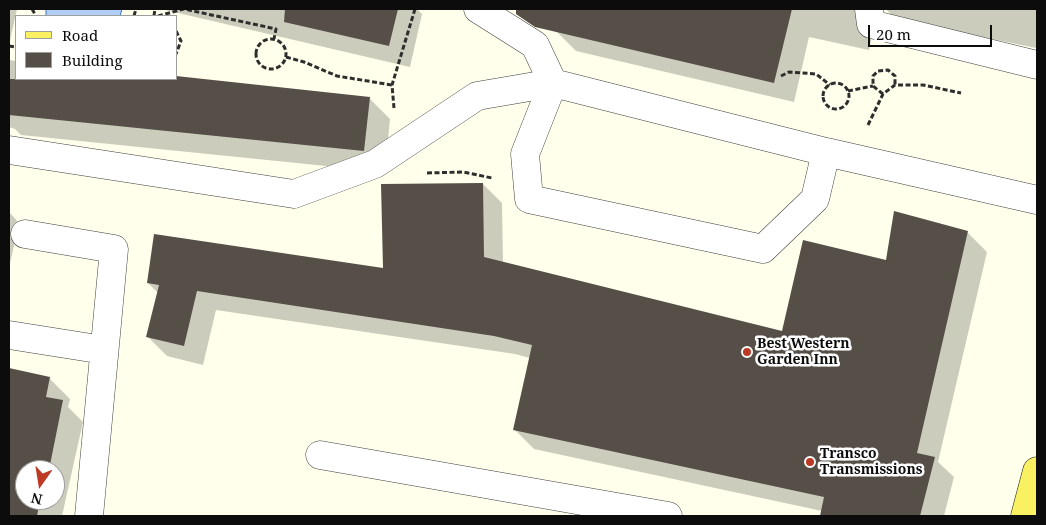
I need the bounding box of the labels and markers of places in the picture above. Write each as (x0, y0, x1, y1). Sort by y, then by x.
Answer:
place label: Best Western Garden Inn (757, 336, 850, 368)
marker: Best Western Garden Inn (741, 346, 753, 358)
place label: Transco Transmissions (820, 446, 922, 478)
marker: Transco Transmissions (804, 456, 816, 468)

